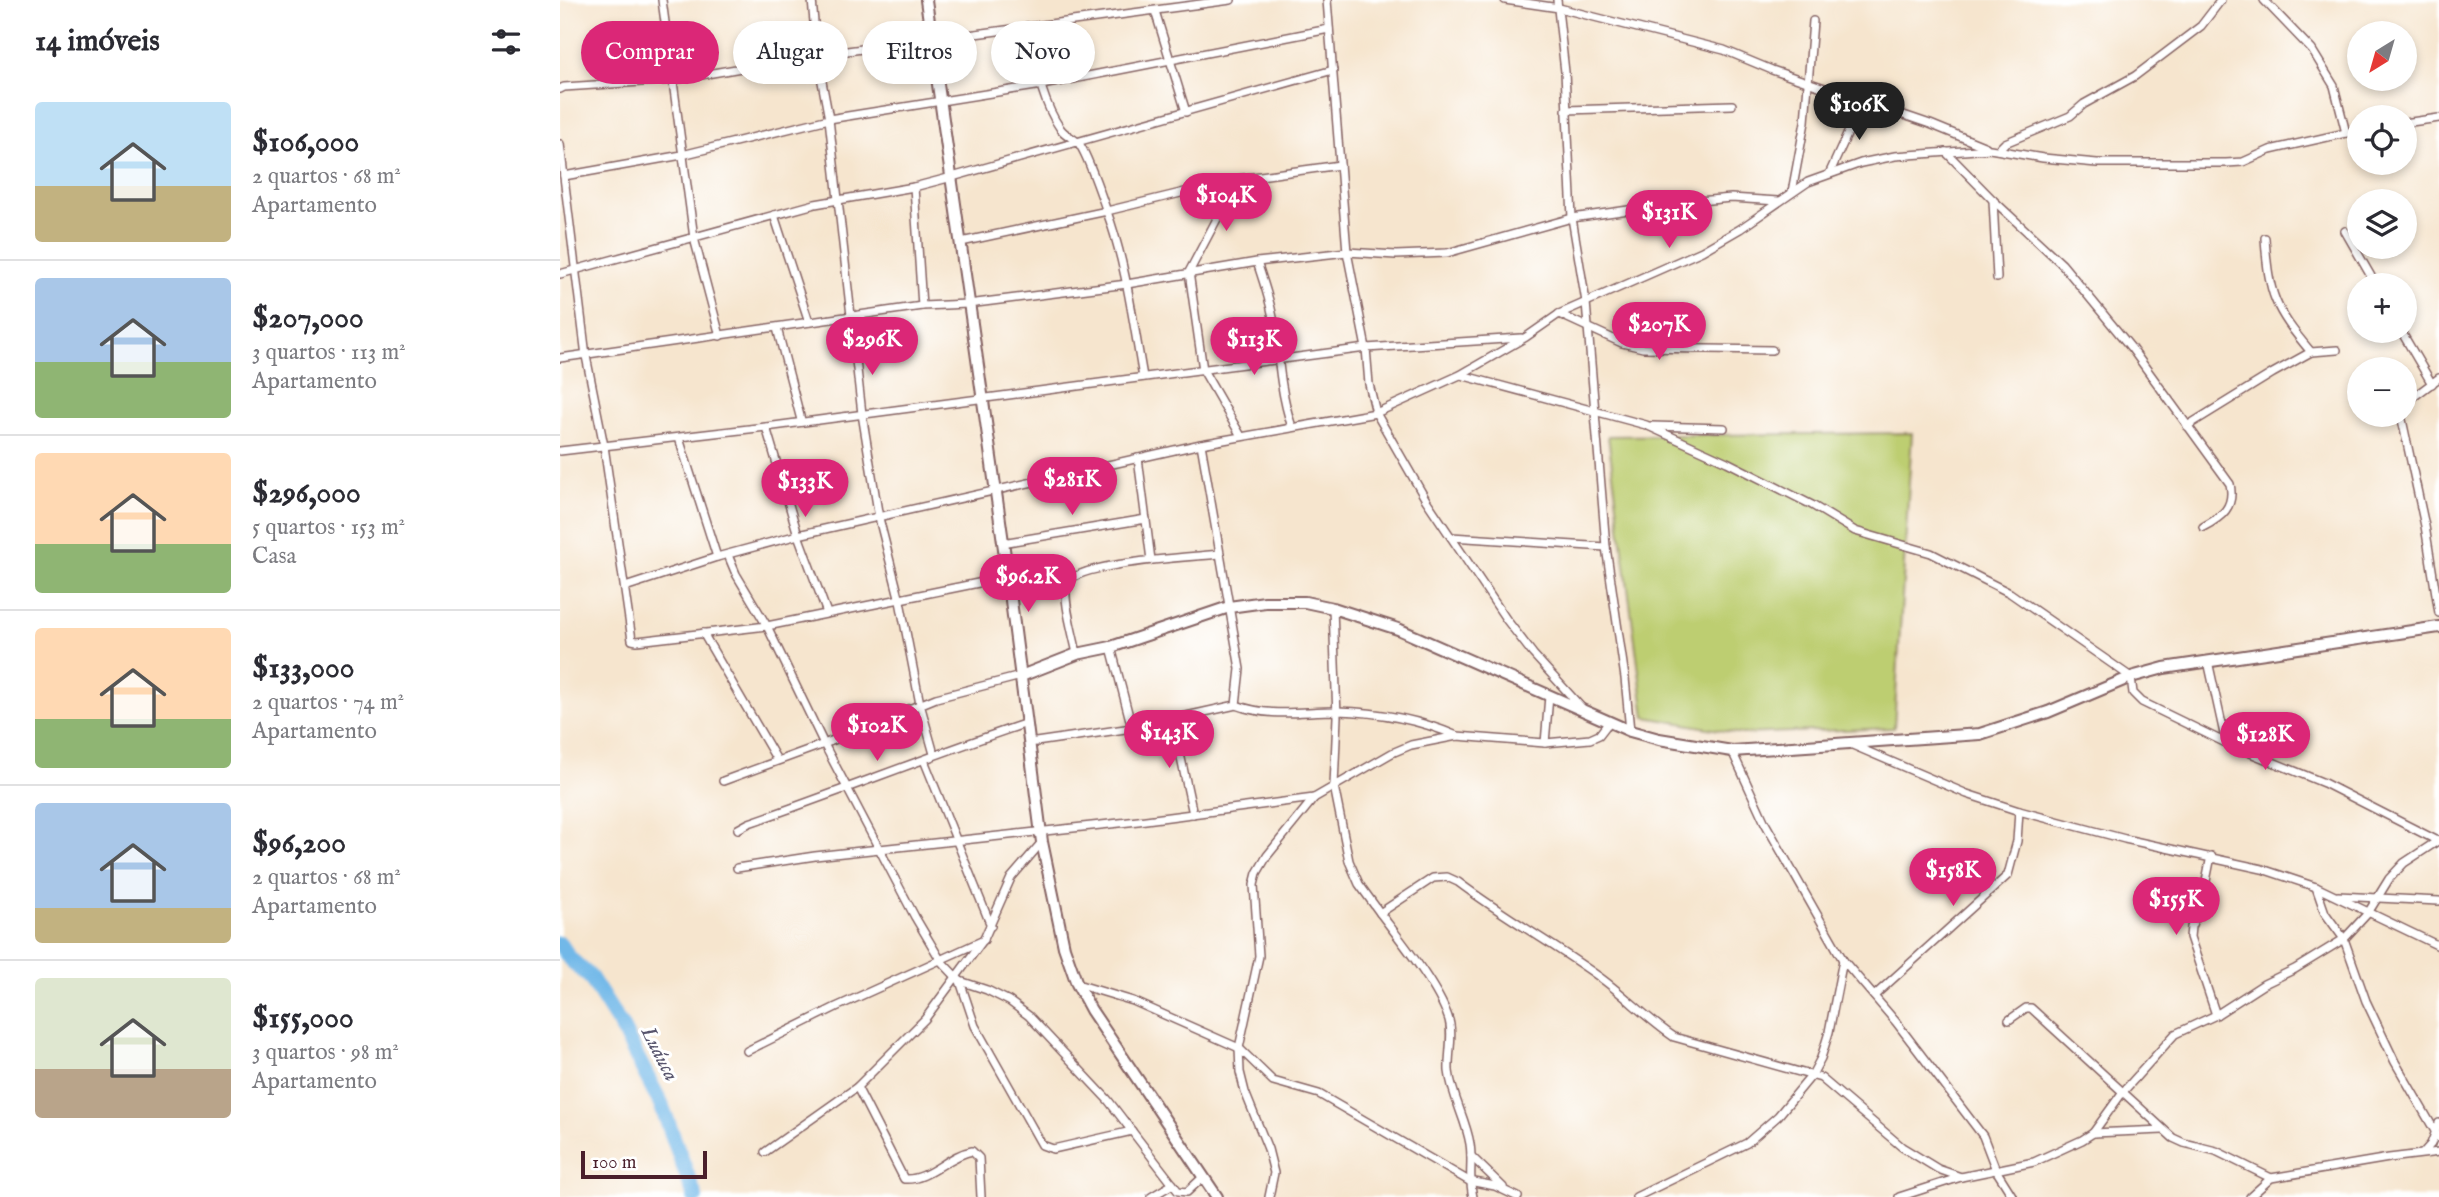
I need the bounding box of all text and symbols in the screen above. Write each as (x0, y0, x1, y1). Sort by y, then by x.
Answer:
chip: Comprar (581, 21, 719, 84)
chip: Alugar (733, 21, 848, 84)
chip: Filtros (862, 21, 977, 84)
chip: Novo (991, 21, 1095, 84)
north arrow (2347, 21, 2417, 91)
map controls (2347, 21, 2417, 427)
text: 14 imóveis (35, 23, 160, 61)
icon: filters (487, 23, 525, 61)
pin: $106K (1810, 82, 1908, 142)
text: $106K (1830, 90, 1888, 119)
button: locate (2347, 105, 2417, 175)
text: $106,000 (252, 124, 359, 162)
icon: home (91, 130, 175, 214)
text: 2 quartos · 68 m² (252, 162, 401, 191)
pin: $104K (1177, 174, 1275, 233)
text: $104K (1196, 181, 1256, 210)
button: layers (2347, 189, 2417, 259)
pin: $131K (1620, 190, 1718, 250)
text: Apartamento (252, 191, 377, 220)
text: $131K (1641, 198, 1697, 227)
button: + (2347, 273, 2417, 343)
text: $207,000 (252, 300, 364, 338)
pin: $207K (1610, 302, 1708, 362)
icon: home (91, 306, 175, 390)
text: $207K (1628, 310, 1690, 339)
pin: $296K (823, 318, 921, 377)
pin: $113K (1205, 318, 1303, 377)
text: $296K (842, 325, 902, 354)
text: $113K (1226, 325, 1282, 354)
text: 3 quartos · 113 m² (252, 338, 406, 367)
button: − (2347, 357, 2417, 427)
text: Apartamento (252, 367, 377, 396)
pin: $281K (1023, 458, 1121, 517)
pin: $133K (756, 460, 854, 519)
text: $281K (1043, 465, 1101, 494)
text: $133K (777, 467, 833, 496)
text: $296,000 (252, 475, 361, 513)
icon: home (91, 481, 175, 565)
text: 5 quartos · 153 m² (252, 513, 405, 542)
text: Casa (252, 542, 296, 571)
pin: $96.2K (971, 554, 1085, 614)
text: $96.2K (996, 562, 1060, 591)
text: $133,000 (252, 650, 354, 688)
icon: home (91, 656, 175, 740)
text: 2 quartos · 74 m² (252, 688, 404, 717)
pin: $102K (828, 704, 926, 763)
pin: $143K (1120, 710, 1218, 770)
text: $102K (847, 711, 907, 740)
pin: $128K (2216, 712, 2314, 772)
text: Apartamento (252, 717, 377, 746)
text: $143K (1140, 718, 1198, 747)
text: $128K (2236, 720, 2294, 749)
text: $96,200 (252, 825, 346, 863)
icon: home (91, 831, 175, 915)
pin: $158K (1904, 848, 2002, 908)
text: $158K (1925, 856, 1981, 885)
text: 2 quartos · 68 m² (252, 863, 401, 892)
pin: $155K (2127, 878, 2225, 937)
text: $155K (2149, 885, 2203, 914)
text: Apartamento (252, 892, 377, 921)
text: $155,000 (252, 1000, 354, 1038)
icon: home (91, 1006, 175, 1090)
water label: Luáuca (633, 1021, 684, 1086)
text: 3 quartos · 98 m² (252, 1038, 399, 1067)
text: Apartamento (252, 1067, 377, 1096)
scale bar (581, 1148, 707, 1180)
text: 100 m (592, 1151, 636, 1175)

